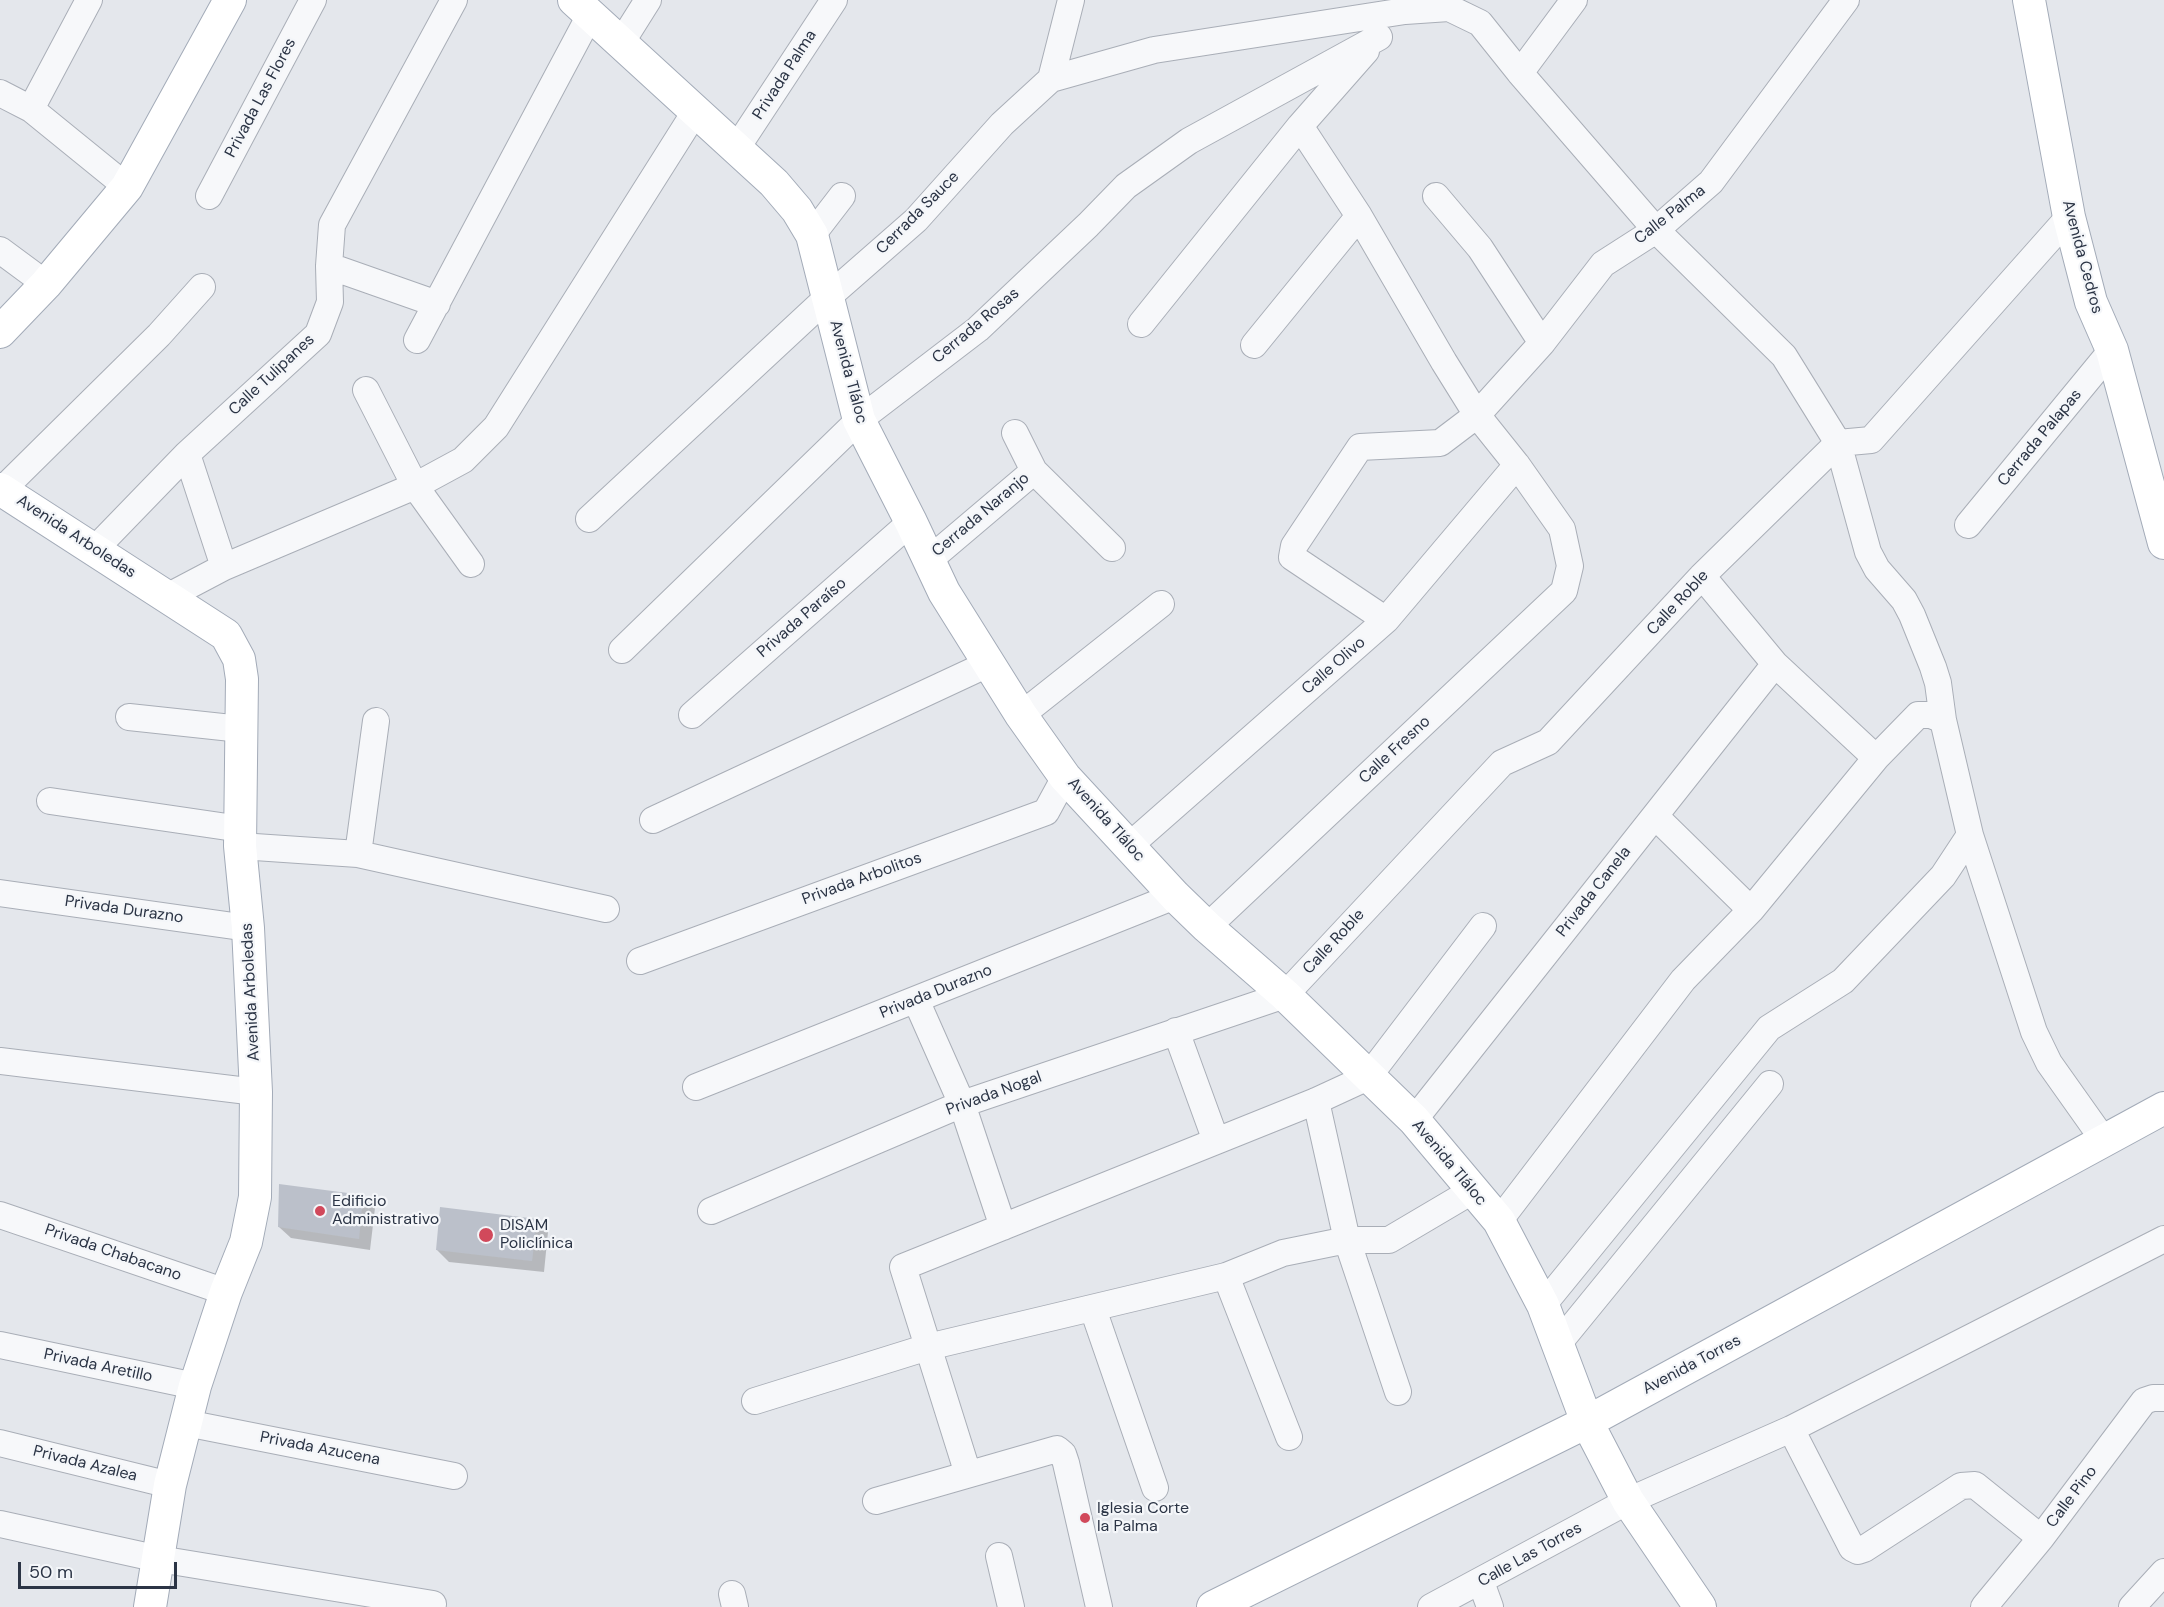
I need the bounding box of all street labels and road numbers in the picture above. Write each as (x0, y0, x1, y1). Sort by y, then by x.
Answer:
street label: Privada Palma (749, 27, 821, 123)
street label: Privada Las Flores (221, 35, 301, 161)
street label: Cerrada Sauce (873, 168, 963, 258)
street label: Calle Palma (1631, 181, 1709, 249)
street label: Avenida Cedros (2058, 198, 2106, 316)
street label: Cerrada Rosas (929, 284, 1023, 368)
street label: Avenida Tláloc (825, 318, 871, 426)
street label: Calle Tulipanes (225, 330, 319, 420)
street label: Cerrada Palapas (1994, 386, 2086, 490)
street label: Cerrada Naranjo (928, 469, 1034, 561)
street label: Avenida Arboledas (13, 491, 139, 583)
street label: Calle Roble (1643, 567, 1713, 639)
street label: Privada Paraíso (753, 574, 851, 662)
street label: Calle Olivo (1298, 633, 1370, 699)
street label: Calle Fresno (1355, 712, 1435, 788)
street label: Avenida Tláloc (1063, 774, 1149, 866)
street label: Privada Canela (1553, 843, 1635, 941)
street label: Privada Arbolitos (800, 848, 924, 910)
street label: Privada Durazno (63, 892, 185, 928)
street label: Calle Roble (1299, 906, 1369, 978)
street label: Avenida Arboledas (238, 922, 264, 1062)
street label: Privada Durazno (877, 961, 995, 1023)
street label: Privada Nogal (944, 1068, 1044, 1120)
street label: Avenida Tláloc (1407, 1116, 1491, 1210)
street label: Privada Chabacano (42, 1221, 184, 1285)
street label: Avenida Torres (1640, 1331, 1744, 1399)
street label: Privada Aretillo (42, 1345, 154, 1387)
street label: Privada Azucena (258, 1428, 382, 1470)
street label: Privada Azalea (31, 1442, 139, 1486)
street label: Calle Pino (2043, 1462, 2101, 1532)
street label: Calle Las Torres (1475, 1519, 1585, 1591)

